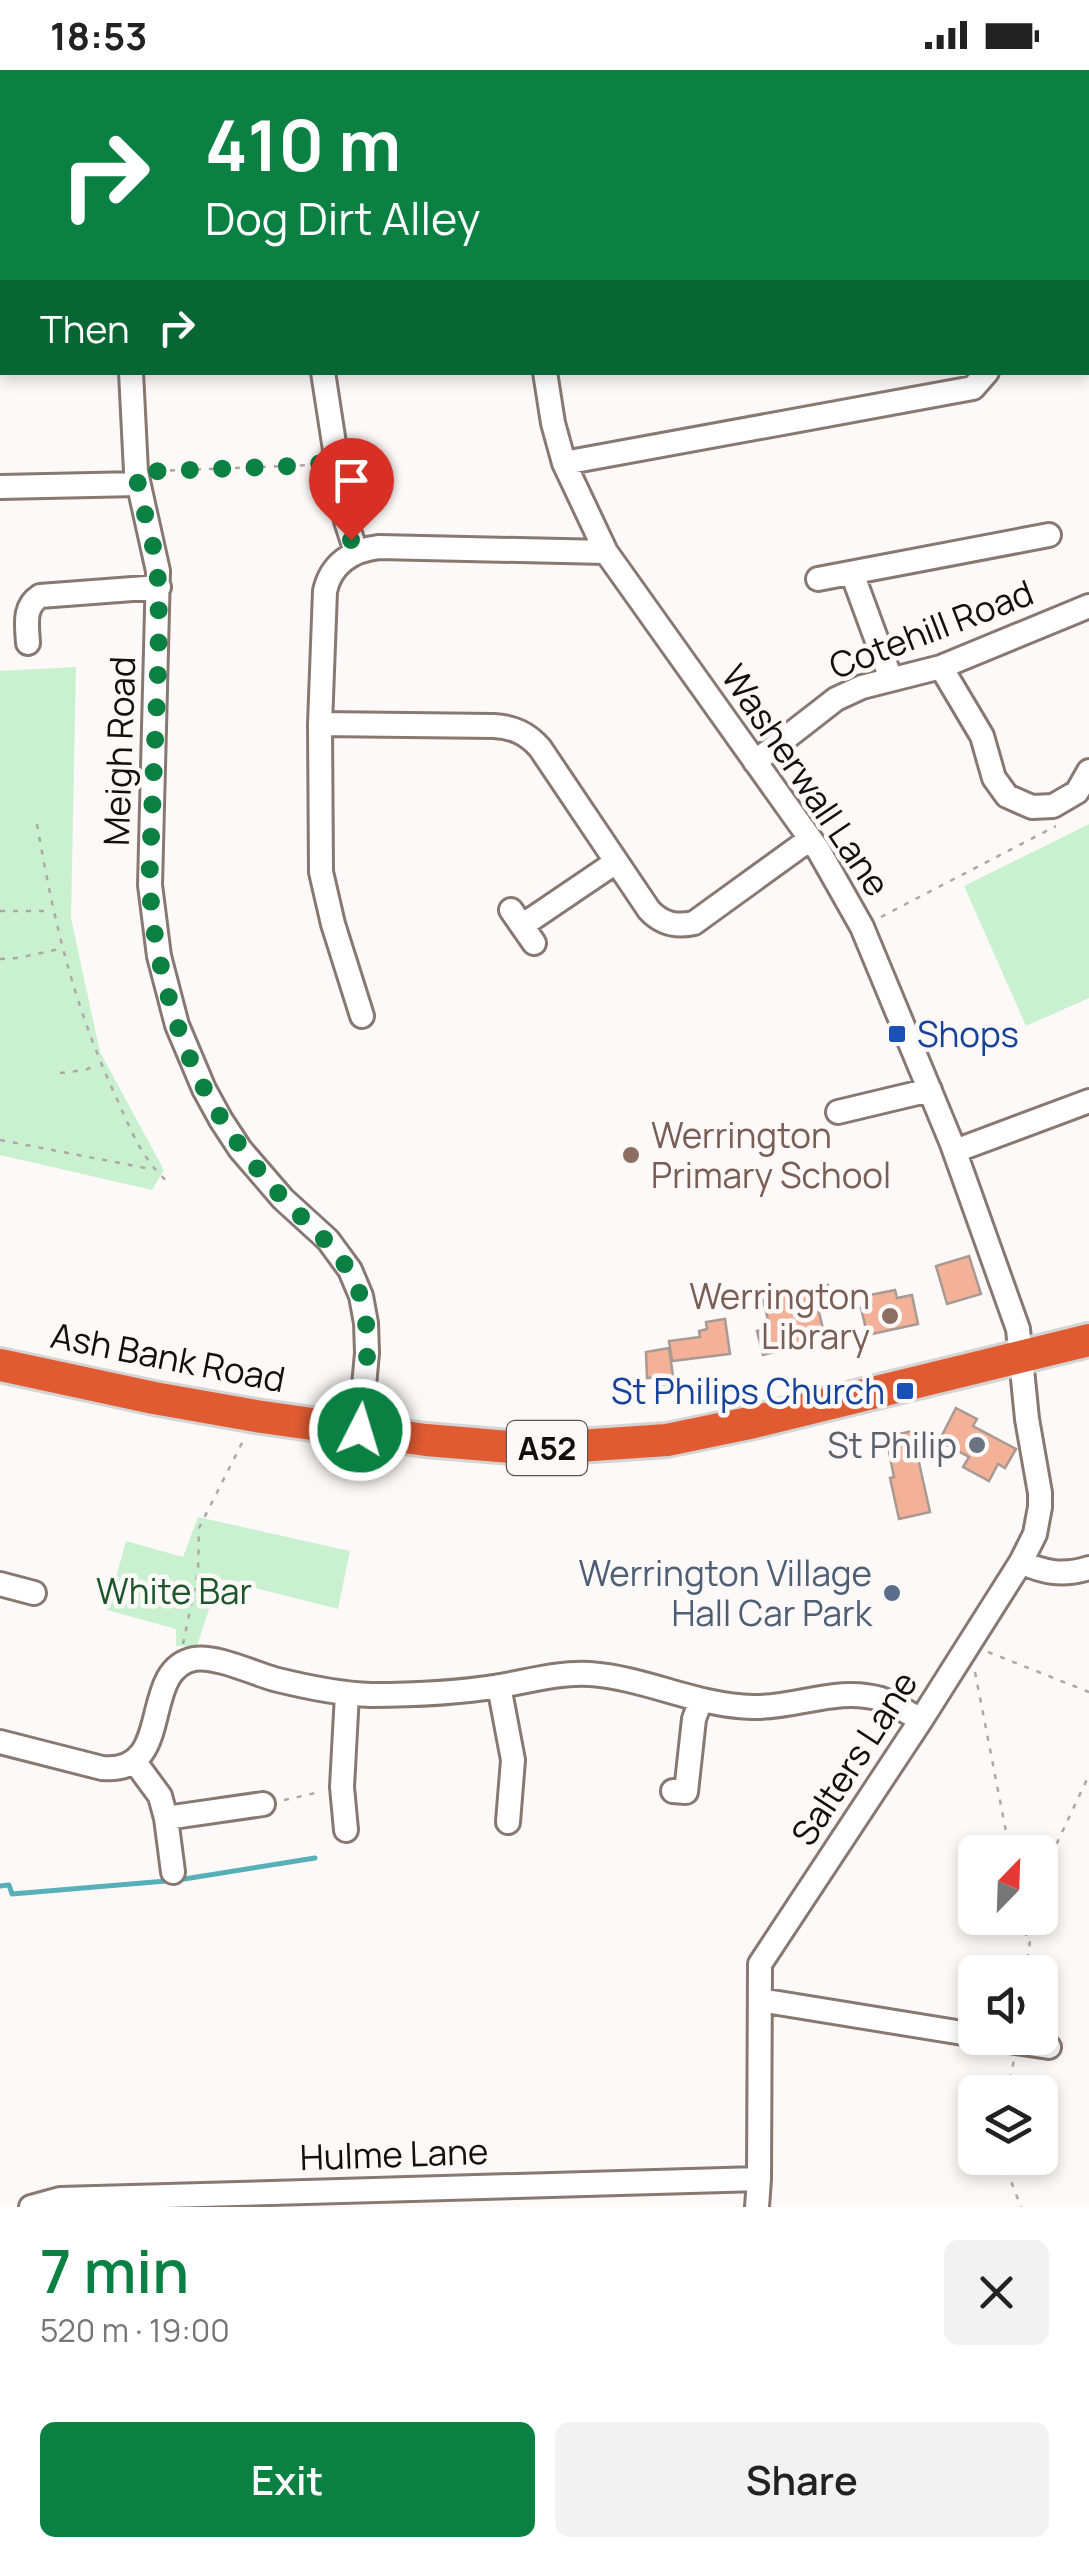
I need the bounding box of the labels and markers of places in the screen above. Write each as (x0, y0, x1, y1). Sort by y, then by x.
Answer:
pin (309, 438, 394, 541)
place label: Shops (917, 1010, 1019, 1058)
marker: Shops (886, 1023, 908, 1045)
place label: Werrington Primary School (651, 1111, 891, 1199)
marker: Werrington Primary School (620, 1144, 642, 1166)
place label: Werrington Library (689, 1272, 870, 1360)
marker: Werrington Library (879, 1305, 901, 1327)
place label: St Philips Church (611, 1367, 885, 1415)
marker: St Philips Church (894, 1380, 916, 1402)
place label: St Philip (827, 1421, 957, 1469)
marker: St Philip (966, 1434, 988, 1456)
place label: Werrington Village Hall Car Park (579, 1549, 874, 1637)
marker: Werrington Village Hall Car Park (881, 1582, 903, 1604)

